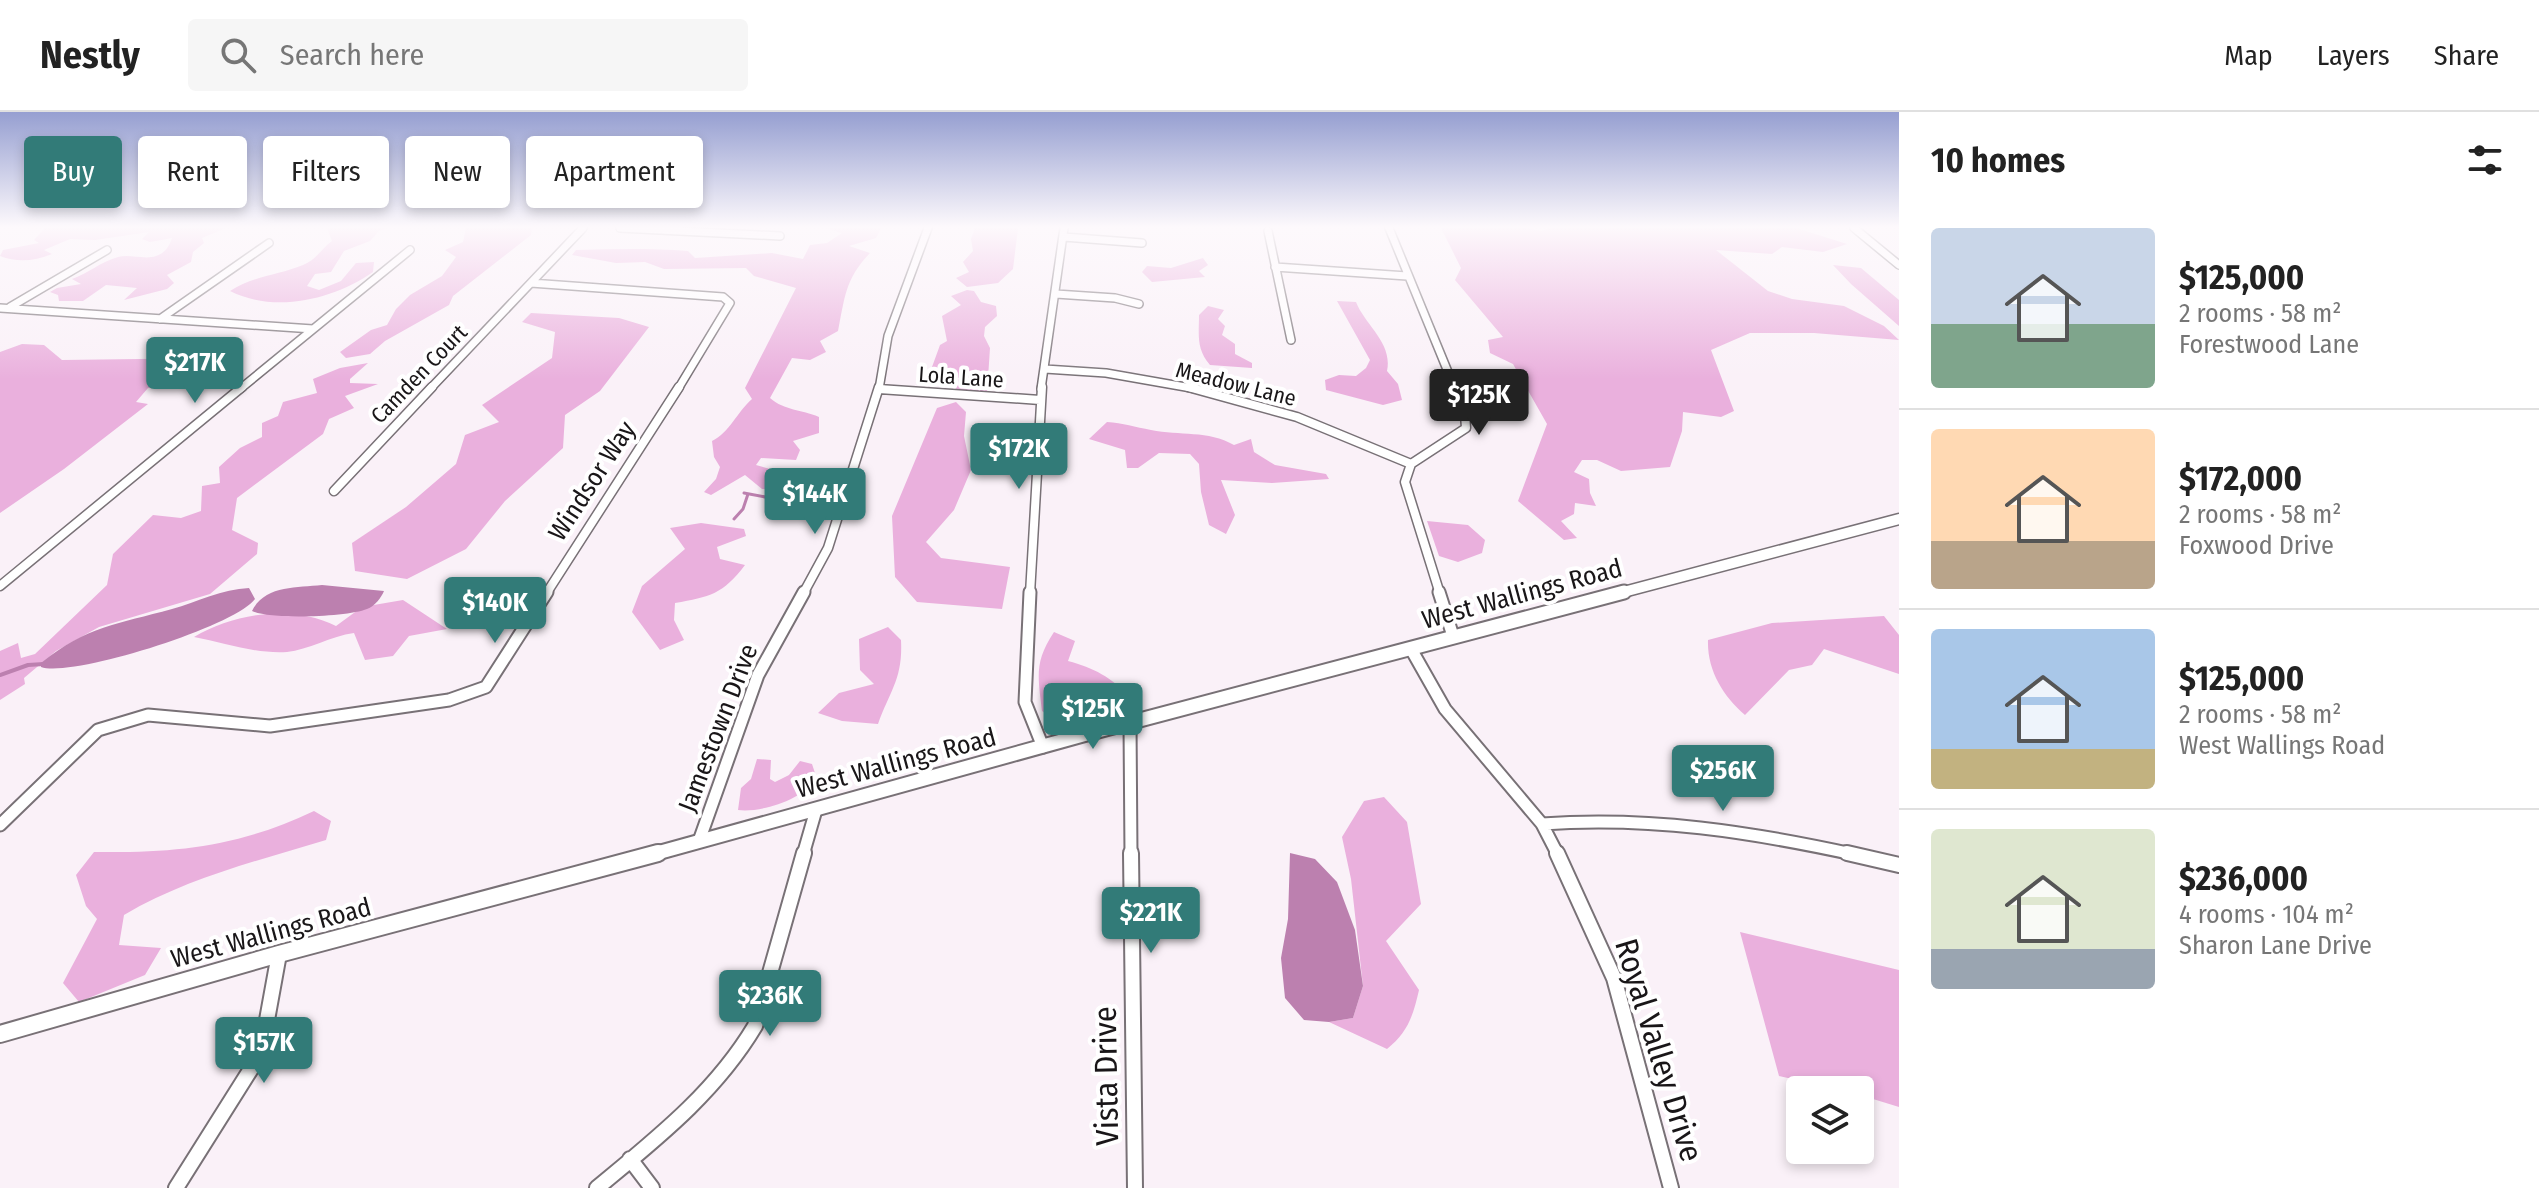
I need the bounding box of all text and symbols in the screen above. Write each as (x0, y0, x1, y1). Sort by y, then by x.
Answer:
search box (188, 19, 748, 91)
text: Nestly (40, 32, 140, 78)
icon: search (216, 33, 260, 77)
text: Search here (280, 37, 424, 73)
text: Map (2224, 39, 2273, 72)
text: Layers (2317, 39, 2390, 72)
text: Share (2434, 39, 2499, 72)
chip: Buy (24, 136, 122, 208)
chip: Rent (138, 136, 247, 208)
chip: Filters (263, 136, 389, 208)
chip: New (405, 136, 510, 208)
chip: Apartment (526, 136, 703, 208)
icon: filters (2463, 138, 2507, 182)
text: 10 homes (1931, 140, 2065, 181)
text: $125,000 (2179, 257, 2304, 298)
icon: home (1995, 260, 2091, 356)
text: 2 rooms · 58 m² (2179, 298, 2341, 329)
street label: Camden Court (365, 318, 473, 429)
text: Forestwood Lane (2179, 329, 2359, 360)
pin: $217K (139, 337, 251, 405)
text: $217K (164, 347, 226, 378)
street label: Meadow Lane (1173, 356, 1299, 412)
street label: Lola Lane (917, 361, 1005, 393)
pin: $125K (1423, 369, 1535, 437)
text: $125K (1448, 379, 1510, 410)
street label: Windsor Way (542, 415, 642, 547)
pin: $172K (963, 423, 1075, 491)
text: $172K (988, 433, 1050, 464)
text: $172,000 (2179, 458, 2302, 499)
icon: home (1995, 461, 2091, 557)
pin: $144K (759, 468, 871, 536)
text: $144K (783, 478, 847, 509)
text: 2 rooms · 58 m² (2179, 499, 2341, 530)
text: Foxwood Drive (2179, 530, 2334, 561)
street label: West Wallings Road (1418, 552, 1626, 636)
pin: $140K (439, 577, 551, 645)
text: $140K (462, 587, 528, 618)
street label: Jamestown Drive (672, 640, 764, 816)
text: $125,000 (2179, 658, 2304, 699)
icon: home (1995, 661, 2091, 757)
pin: $125K (1037, 683, 1149, 751)
text: $125K (1062, 693, 1124, 724)
text: 2 rooms · 58 m² (2179, 699, 2341, 730)
street label: West Wallings Road (792, 721, 1000, 805)
text: West Wallings Road (2179, 730, 2385, 761)
pin: $256K (1667, 745, 1779, 813)
text: $256K (1690, 755, 1756, 786)
text: $236,000 (2179, 858, 2308, 899)
icon: home (1995, 861, 2091, 957)
pin: $221K (1095, 887, 1207, 955)
street label: West Wallings Road (167, 891, 375, 975)
text: $221K (1120, 897, 1182, 928)
text: 4 rooms · 104 m² (2179, 899, 2354, 930)
text: Sharon Lane Drive (2179, 930, 2372, 961)
street label: Royal Valley Drive (1607, 934, 1711, 1166)
pin: $236K (714, 970, 826, 1038)
text: $236K (737, 980, 803, 1011)
street label: Vista Drive (1086, 1006, 1126, 1146)
pin: $157K (208, 1017, 320, 1085)
text: $157K (233, 1027, 295, 1058)
map controls (1786, 1076, 1874, 1164)
button: layers (1786, 1076, 1874, 1164)

